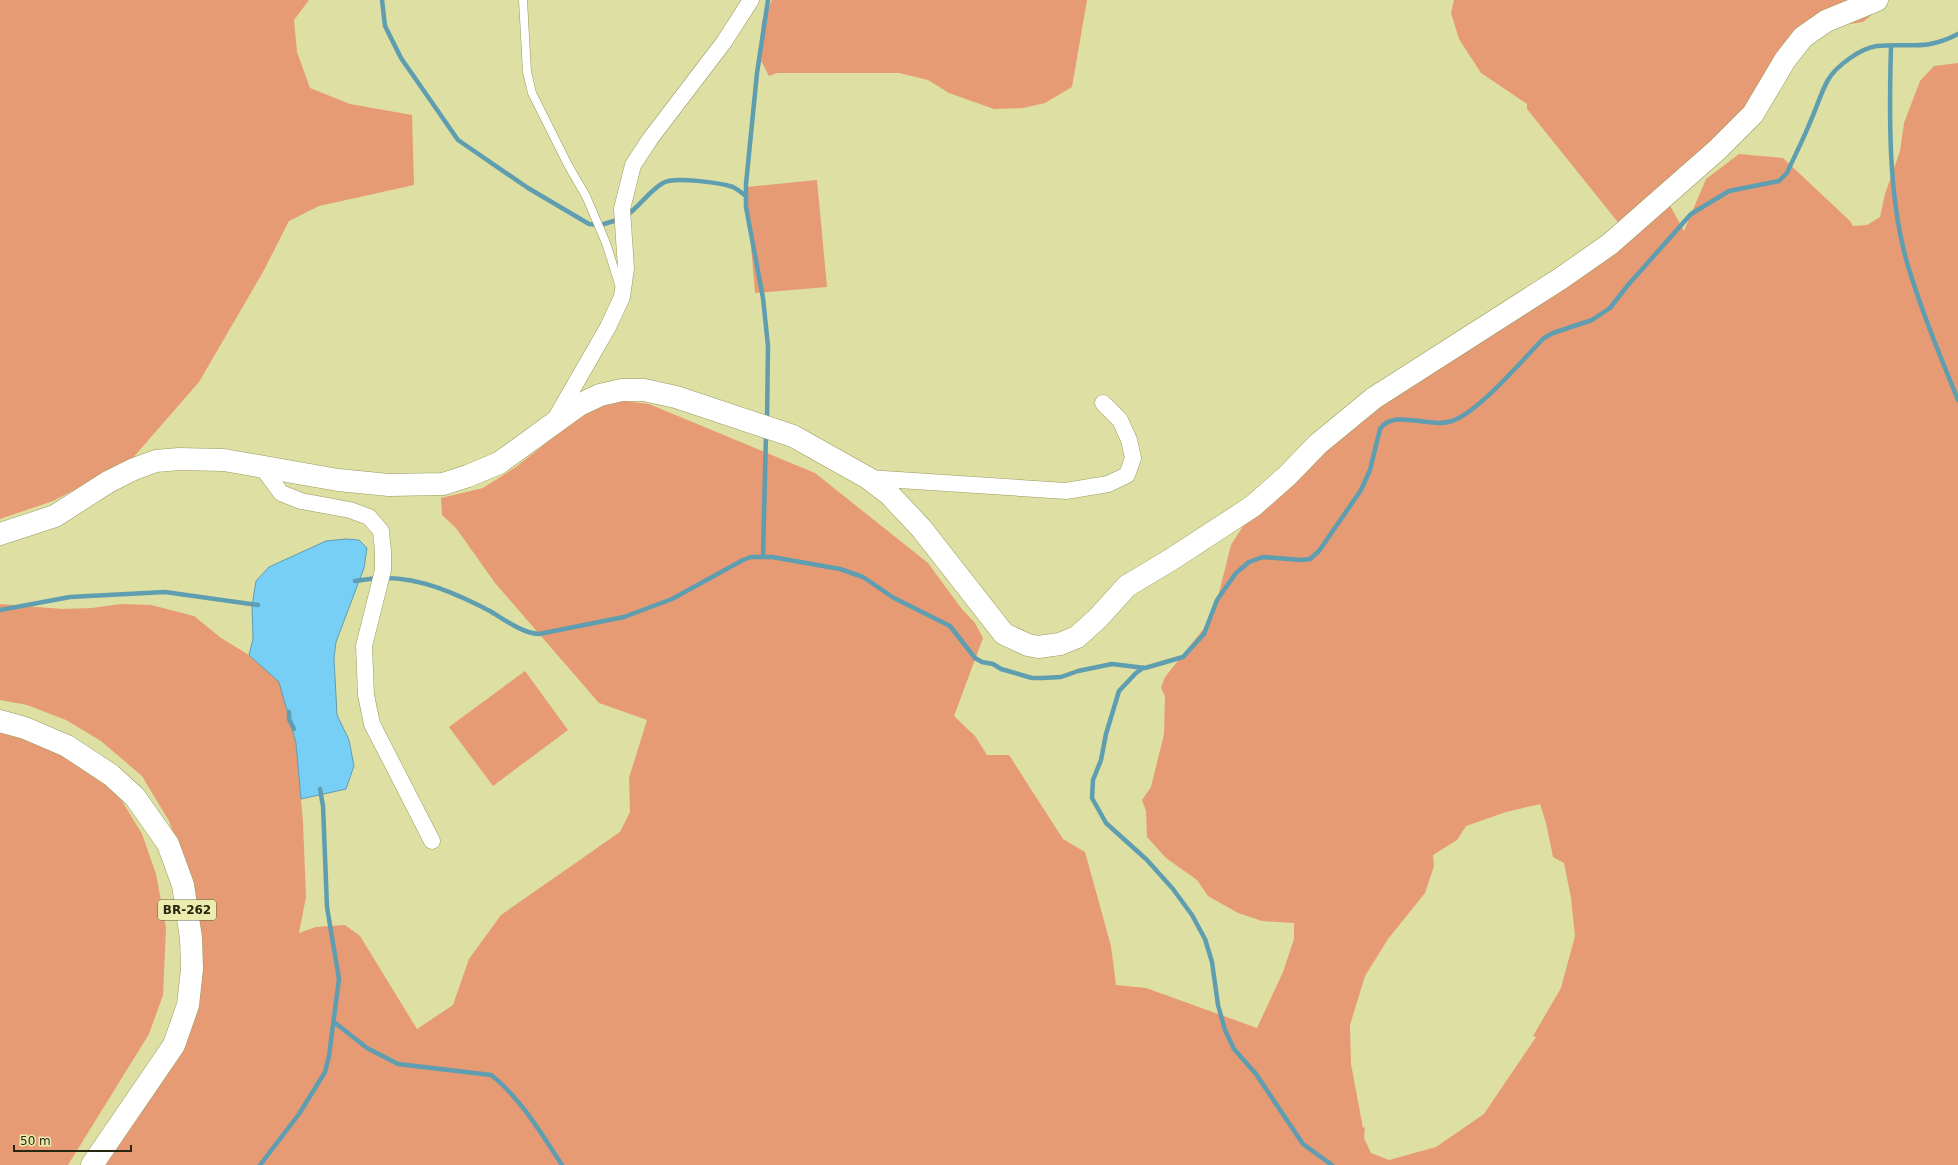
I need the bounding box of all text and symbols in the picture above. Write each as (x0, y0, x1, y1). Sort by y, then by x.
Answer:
road number: BR-262 (158, 900, 216, 920)
scale bar (14, 1127, 131, 1153)
text: 50 m (20, 1134, 51, 1148)

